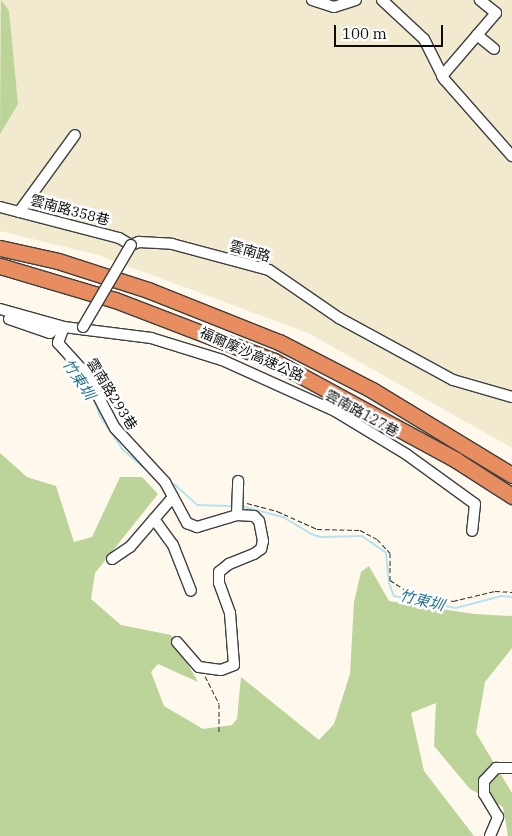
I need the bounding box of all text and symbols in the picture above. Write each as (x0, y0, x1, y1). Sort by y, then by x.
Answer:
scale bar (337, 15, 446, 47)
text: 100 m (342, 24, 387, 43)
street label: 雲南路358巷 (29, 191, 111, 229)
street label: 雲南路 (227, 237, 273, 265)
street label: 福爾摩沙高速公路 (197, 324, 307, 384)
water label: 竹東圳 (59, 355, 99, 403)
street label: 雲南路293巷 (83, 355, 141, 433)
street label: 雲南路127巷 (322, 386, 402, 440)
water label: 竹東圳 (398, 586, 446, 614)

